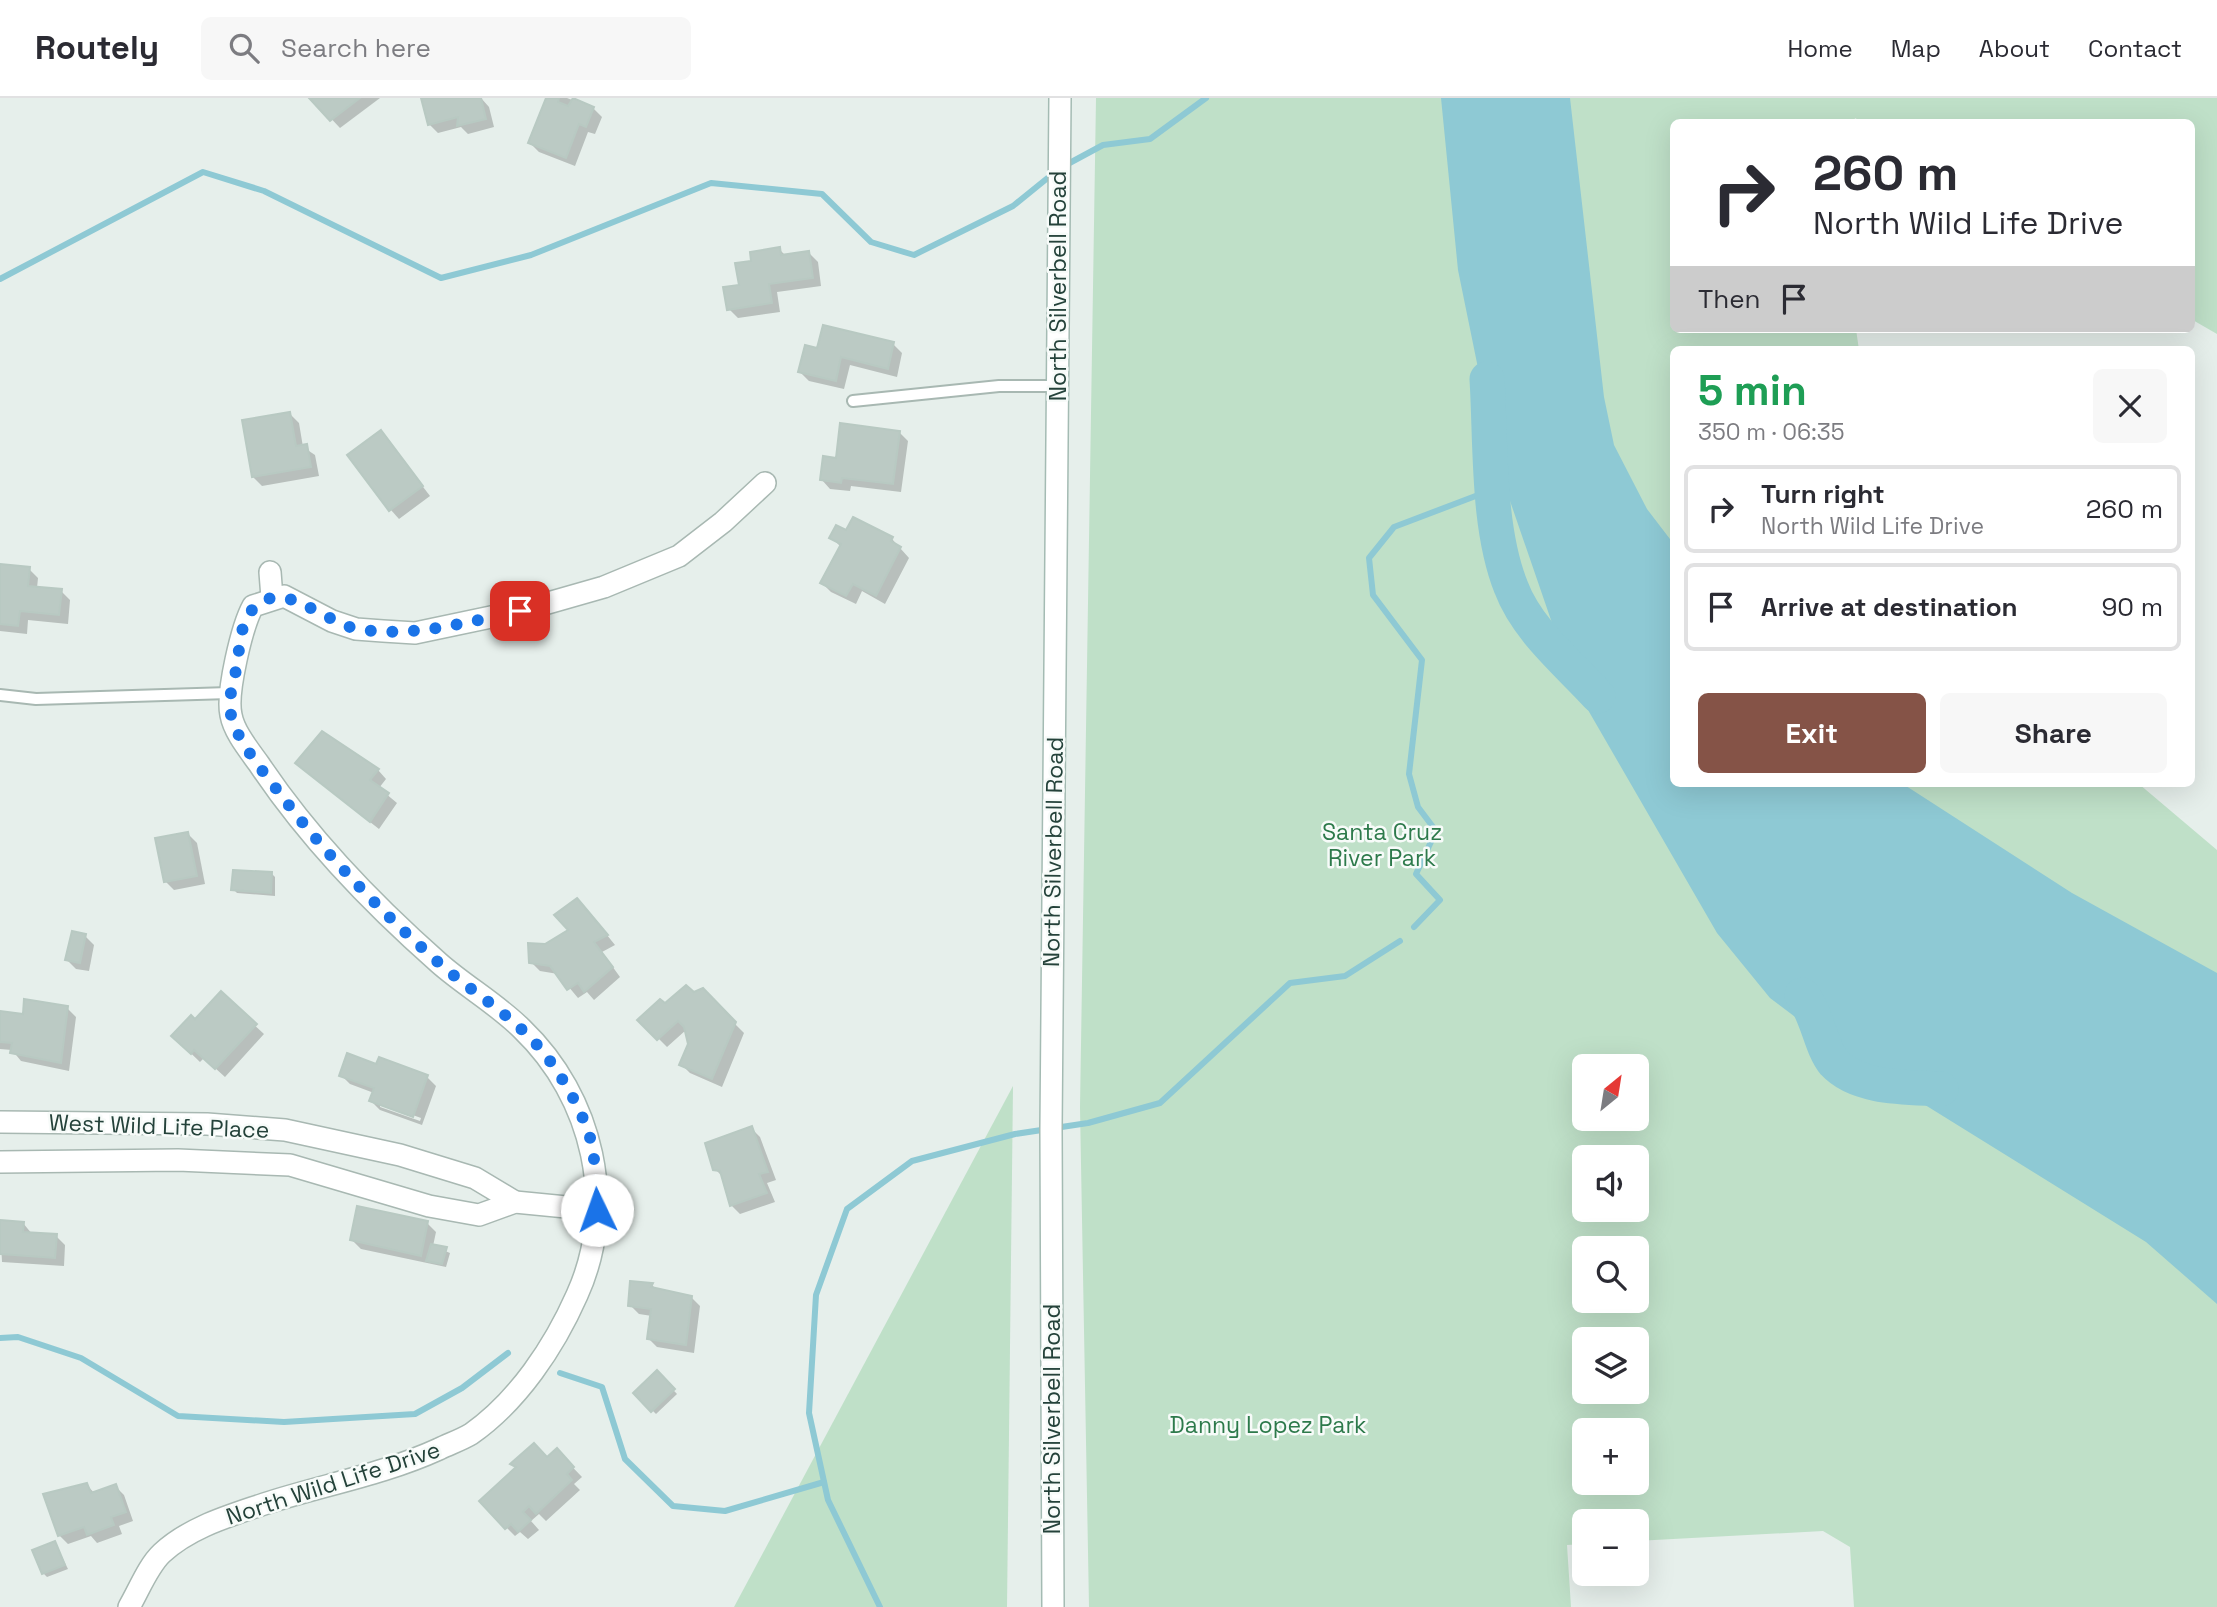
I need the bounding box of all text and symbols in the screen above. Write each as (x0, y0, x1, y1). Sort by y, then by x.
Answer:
search box (201, 17, 691, 80)
text: Routely (35, 27, 159, 69)
icon: search (225, 29, 263, 67)
text: Search here (281, 31, 431, 65)
text: Home (1787, 33, 1853, 64)
text: Map (1891, 33, 1941, 64)
text: About (1979, 33, 2050, 64)
text: Contact (2088, 33, 2182, 64)
text: 260 m (1813, 142, 1958, 204)
icon: right (1698, 147, 1789, 238)
street label: North Silverbell Road (1043, 171, 1073, 401)
text: North Wild Life Drive (1813, 203, 2123, 243)
icon: arrive (1775, 280, 1813, 318)
text: Then (1698, 282, 1761, 316)
text: 5 min (1698, 364, 1807, 417)
button: close (2093, 369, 2167, 443)
text: 350 m · 06:35 (1698, 417, 1845, 447)
text: Turn right (1761, 477, 1885, 511)
icon: right (1702, 490, 1740, 528)
text: 260 m (2086, 492, 2163, 526)
text: North Wild Life Drive (1761, 511, 1984, 541)
pin (490, 581, 550, 641)
icon: arrive (1702, 588, 1740, 626)
text: Arrive at destination (1761, 590, 2018, 624)
text: 90 m (2101, 590, 2163, 624)
icon: arrive (501, 592, 539, 630)
button: Exit (1698, 693, 1926, 773)
button: Share (1940, 693, 2167, 773)
street label: North Silverbell Road (1036, 737, 1070, 967)
park label: Santa Cruz River Park (1322, 817, 1442, 873)
north arrow (1572, 1054, 1648, 1130)
map controls (1572, 1054, 1649, 1586)
street label: West Wild Life Place (48, 1107, 270, 1145)
button: sound (1572, 1145, 1649, 1222)
position arrow (560, 1173, 634, 1247)
button: search (1572, 1236, 1649, 1313)
street label: North Silverbell Road (1037, 1304, 1067, 1534)
button: layers (1572, 1327, 1649, 1404)
park label: Danny Lopez Park (1170, 1410, 1366, 1440)
button: + (1572, 1418, 1649, 1495)
street label: North Wild Life Drive (222, 1434, 444, 1532)
button: − (1572, 1509, 1649, 1586)

